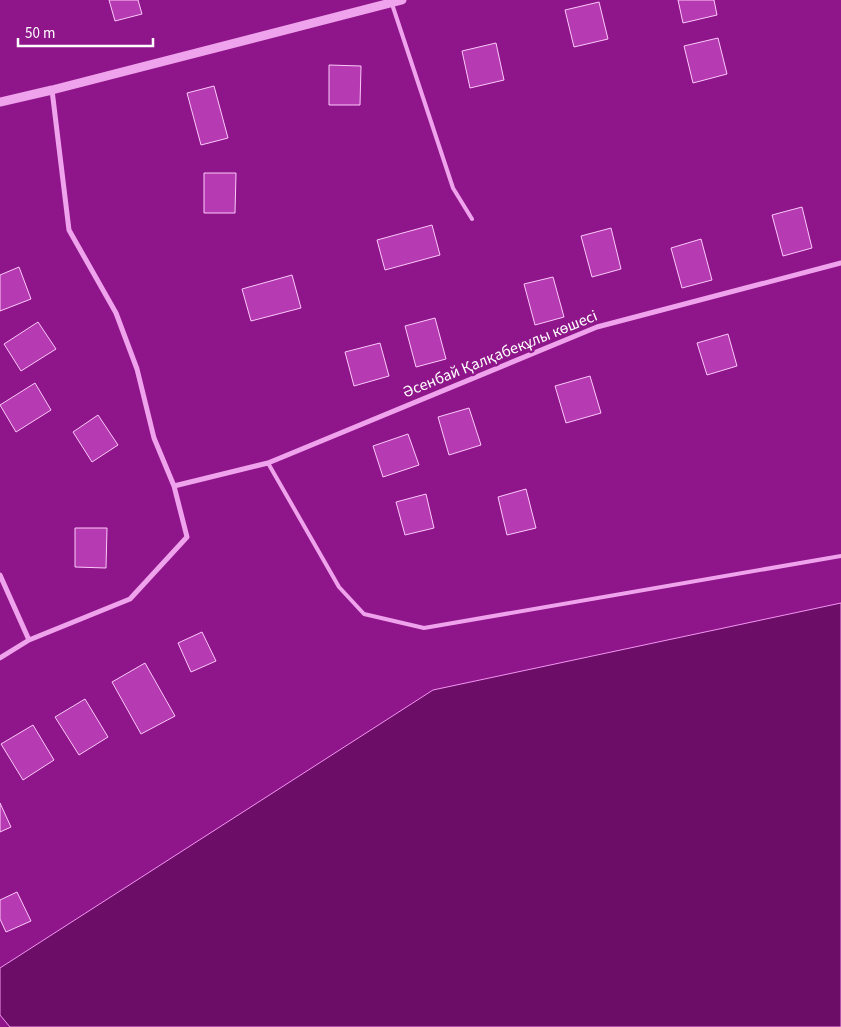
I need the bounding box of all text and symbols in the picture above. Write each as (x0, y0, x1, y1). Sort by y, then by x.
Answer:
scale bar (18, 15, 152, 47)
text: 50 m (25, 23, 55, 44)
street label: Әсенбай Қалқабекұлы көшесі (399, 305, 601, 403)

